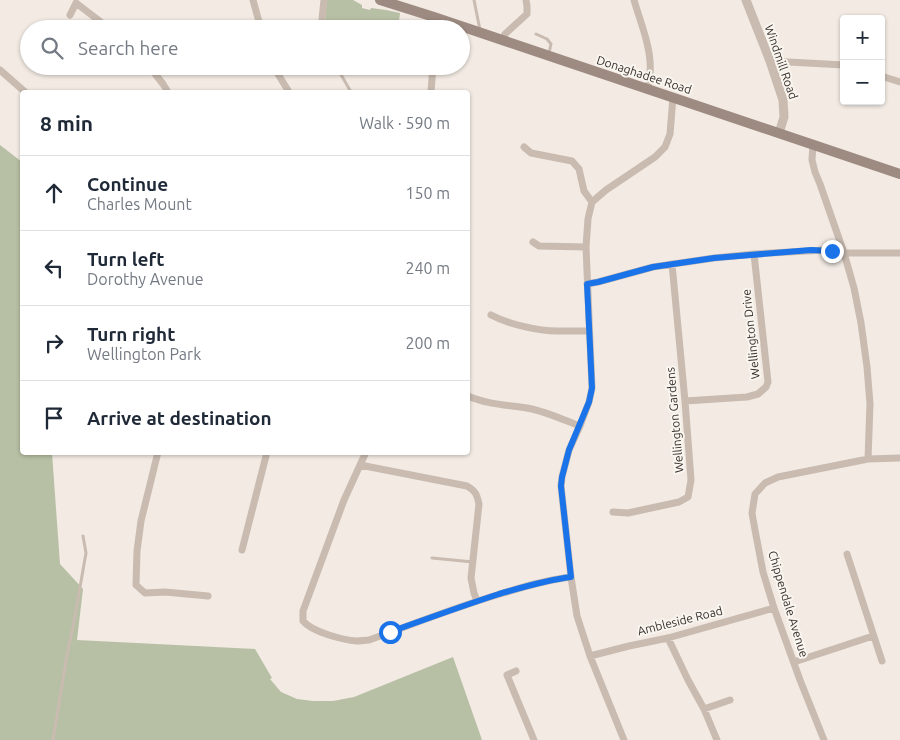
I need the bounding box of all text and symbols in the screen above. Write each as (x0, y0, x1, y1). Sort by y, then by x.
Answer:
map controls (840, 15, 885, 105)
button: + (840, 15, 885, 60)
search box (20, 20, 470, 75)
street label: Windmill Road (763, 23, 800, 101)
icon: search (38, 34, 66, 62)
text: Search here (78, 37, 178, 59)
street label: Donaghadee Road (595, 53, 693, 96)
button: − (840, 60, 885, 105)
text: 8 min (40, 111, 93, 135)
text: Walk · 590 m (359, 114, 450, 132)
text: Continue (87, 173, 168, 195)
icon: ahead (40, 179, 68, 207)
text: 150 m (405, 184, 450, 202)
text: Charles Mount (87, 195, 192, 213)
route end (821, 240, 844, 263)
text: Turn left (87, 248, 165, 270)
icon: left (40, 254, 68, 282)
text: 240 m (405, 259, 450, 277)
text: Dorothy Avenue (87, 270, 204, 288)
street label: Wellington Drive (739, 289, 762, 380)
text: Turn right (87, 323, 175, 345)
icon: right (40, 329, 68, 357)
text: 200 m (405, 334, 450, 352)
text: Wellington Park (87, 345, 201, 363)
street label: Wellington Gardens (663, 367, 686, 474)
icon: arrive (40, 404, 68, 432)
text: Arrive at destination (87, 407, 272, 429)
street label: Chippendale Avenue (766, 549, 811, 659)
street label: Ambleside Road (636, 604, 724, 637)
route start (379, 621, 402, 644)

